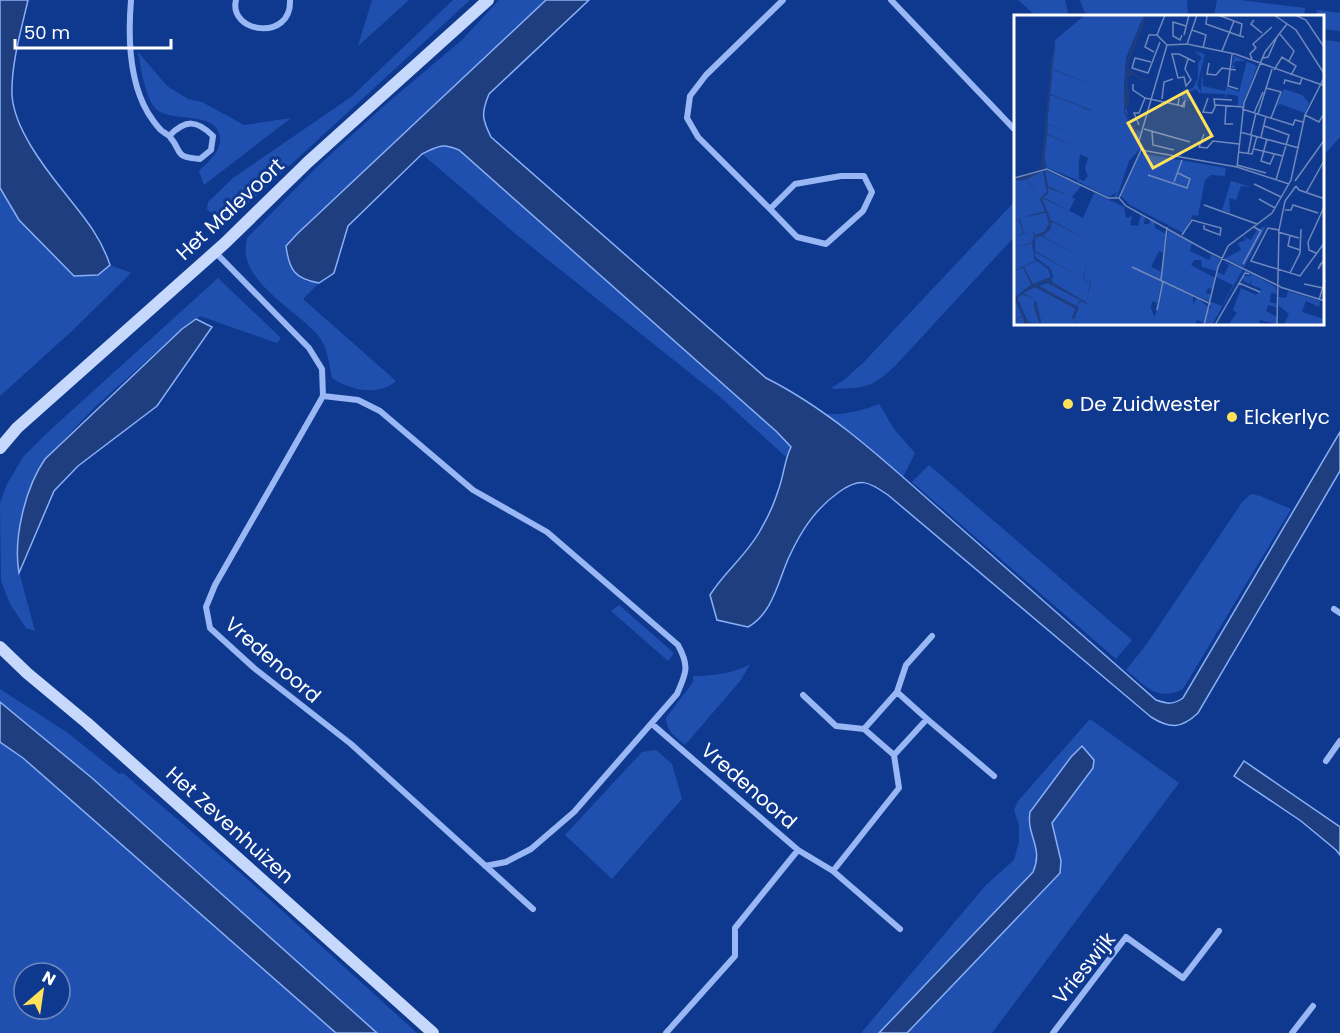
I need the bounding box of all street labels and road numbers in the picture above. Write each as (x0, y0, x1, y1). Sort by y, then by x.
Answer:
street label: Het Malevoort (170, 152, 290, 266)
street label: Vredenoord (219, 611, 327, 709)
street label: Vredenoord (695, 737, 803, 835)
street label: Het Zevenhuizen (160, 760, 300, 890)
street label: Vrieswijk (1046, 925, 1122, 1010)

